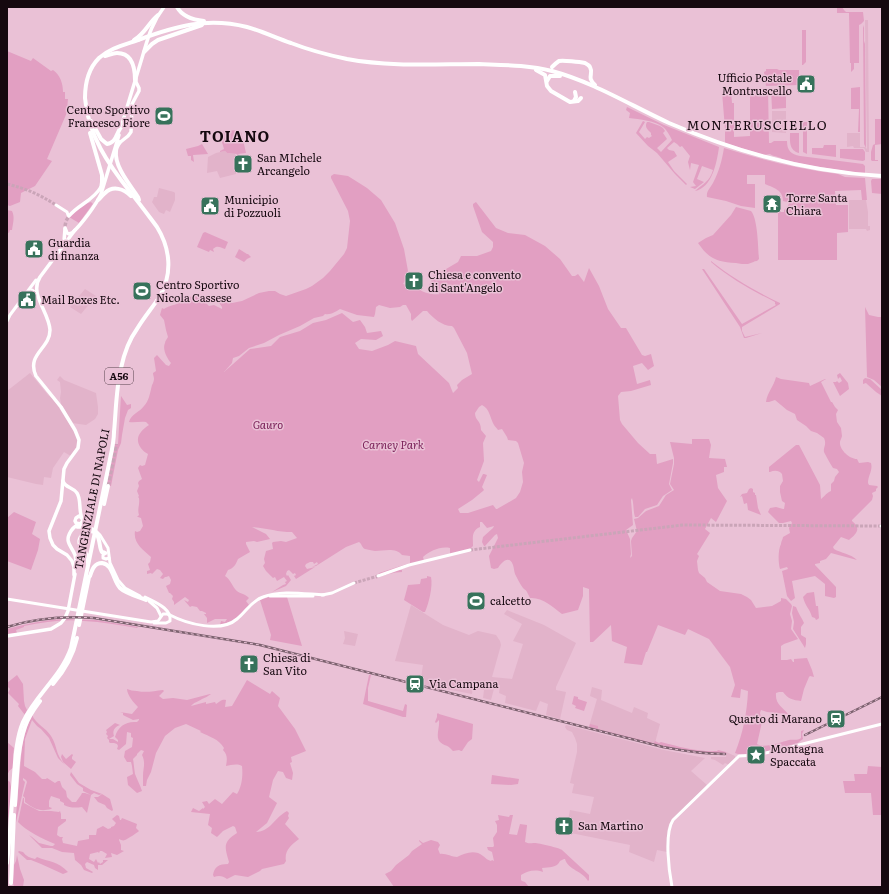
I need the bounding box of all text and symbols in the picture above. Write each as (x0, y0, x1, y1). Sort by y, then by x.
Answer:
place label: Ufficio Postale Montruscello (717, 69, 792, 98)
public building icon: Ufficio Postale Montruscello (795, 73, 817, 95)
place label: Centro Sportivo Francesco Fiore (66, 101, 150, 130)
sports icon: Centro Sportivo Francesco Fiore (153, 105, 175, 127)
district label: MONTERUSCIELLO (686, 115, 828, 134)
district label: TOIANO (200, 124, 270, 147)
place label: San MIchele Arcangelo (257, 149, 322, 178)
church icon: San MIchele Arcangelo (232, 153, 254, 175)
place label: Torre Santa Chiara (786, 189, 847, 218)
place label: Municipio di Pozzuoli (224, 191, 281, 220)
temple icon: Torre Santa Chiara (761, 193, 783, 215)
public building icon: Municipio di Pozzuoli (199, 195, 221, 217)
place label: Guardia di finanza (48, 234, 99, 263)
public building icon: Guardia di finanza (23, 238, 45, 260)
place label: Chiesa e convento di Sant'Angelo (428, 266, 521, 295)
church icon: Chiesa e convento di Sant'Angelo (403, 270, 425, 292)
place label: Centro Sportivo Nicola Cassese (156, 276, 240, 305)
sports icon: Centro Sportivo Nicola Cassese (131, 280, 153, 302)
public building icon: Mail Boxes Etc. (16, 289, 38, 311)
place label: Mail Boxes Etc. (41, 291, 120, 307)
road number: A56 (105, 368, 133, 384)
park label: Gauro (253, 416, 283, 432)
street label: TANGENZIALE DI NAPOLI (70, 427, 113, 570)
park label: Carney Park (362, 436, 424, 452)
sports icon: calcetto (465, 590, 487, 612)
place label: calcetto (490, 592, 531, 608)
place label: Chiesa di San Vito (263, 649, 311, 678)
church icon: Chiesa di San Vito (238, 653, 260, 675)
station icon: Via Campana (404, 673, 426, 695)
place label: Via Campana (429, 675, 499, 691)
station icon: Quarto di Marano (825, 708, 847, 730)
place label: Quarto di Marano (729, 710, 822, 726)
place label: Montagna Spaccata (770, 740, 824, 769)
place icon: Montagna Spaccata (745, 744, 767, 766)
church icon: San Martino (553, 815, 575, 837)
place label: San Martino (578, 817, 643, 833)

